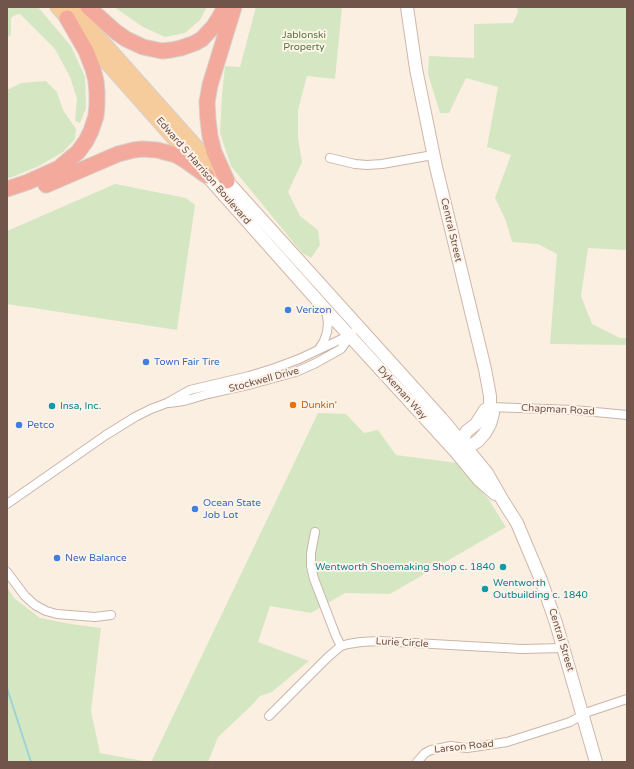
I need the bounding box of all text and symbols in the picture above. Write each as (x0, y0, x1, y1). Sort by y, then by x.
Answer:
park label: Jablonski Property (282, 29, 326, 52)
street label: Edward S Harrison Boulevard (153, 115, 253, 227)
street label: Central Street (438, 197, 464, 263)
place label: Verizon (296, 304, 332, 316)
marker: Verizon (283, 305, 293, 315)
place label: Town Fair Tire (154, 356, 220, 368)
marker: Town Fair Tire (141, 357, 151, 367)
street label: Dykeman Way (375, 364, 429, 422)
street label: Stockwell Drive (228, 365, 300, 395)
place label: Dunkin' (301, 399, 337, 411)
place label: Insa, Inc. (60, 400, 101, 412)
marker: Dunkin' (288, 400, 298, 410)
marker: Insa, Inc. (47, 401, 57, 411)
street label: Chapman Road (521, 402, 595, 418)
place label: Petco (27, 419, 54, 431)
marker: Petco (14, 420, 24, 430)
place label: Ocean State Job Lot (203, 497, 261, 520)
marker: Ocean State Job Lot (190, 504, 200, 514)
place label: New Balance (65, 552, 127, 564)
marker: New Balance (52, 553, 62, 563)
place label: Wentworth Shoemaking Shop c. 1840 (315, 561, 495, 573)
marker: Wentworth Shoemaking Shop c. 1840 (498, 562, 508, 572)
place label: Wentworth Outbuilding c. 1840 (493, 577, 588, 600)
marker: Wentworth Outbuilding c. 1840 (480, 584, 490, 594)
street label: Central Street (546, 607, 576, 673)
street label: Lurie Circle (375, 636, 429, 650)
street label: Larson Road (434, 738, 494, 756)

